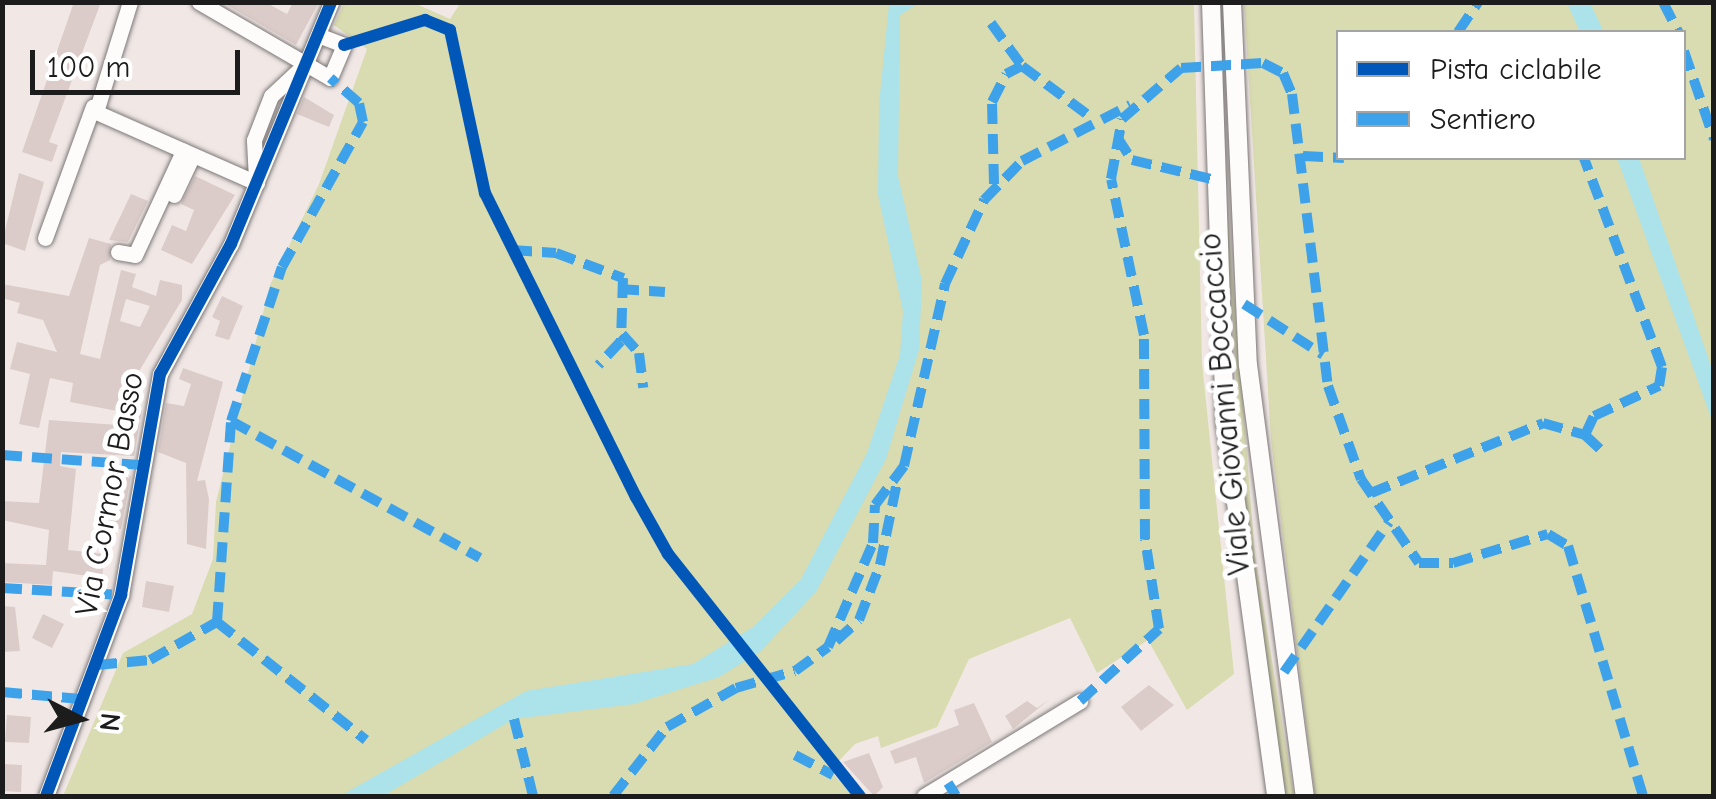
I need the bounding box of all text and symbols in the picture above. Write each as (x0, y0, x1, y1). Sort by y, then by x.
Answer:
scale bar (35, 30, 245, 92)
legend (1336, 30, 1686, 160)
text: 100 m (47, 50, 130, 85)
text: Pista ciclabile (1430, 52, 1602, 87)
text: Sentiero (1430, 102, 1536, 137)
street label: Viale Giovanni Boccaccio (1191, 231, 1259, 577)
street label: Via Cormor Basso (68, 369, 152, 619)
north arrow (30, 669, 130, 769)
text: N (93, 711, 127, 733)

